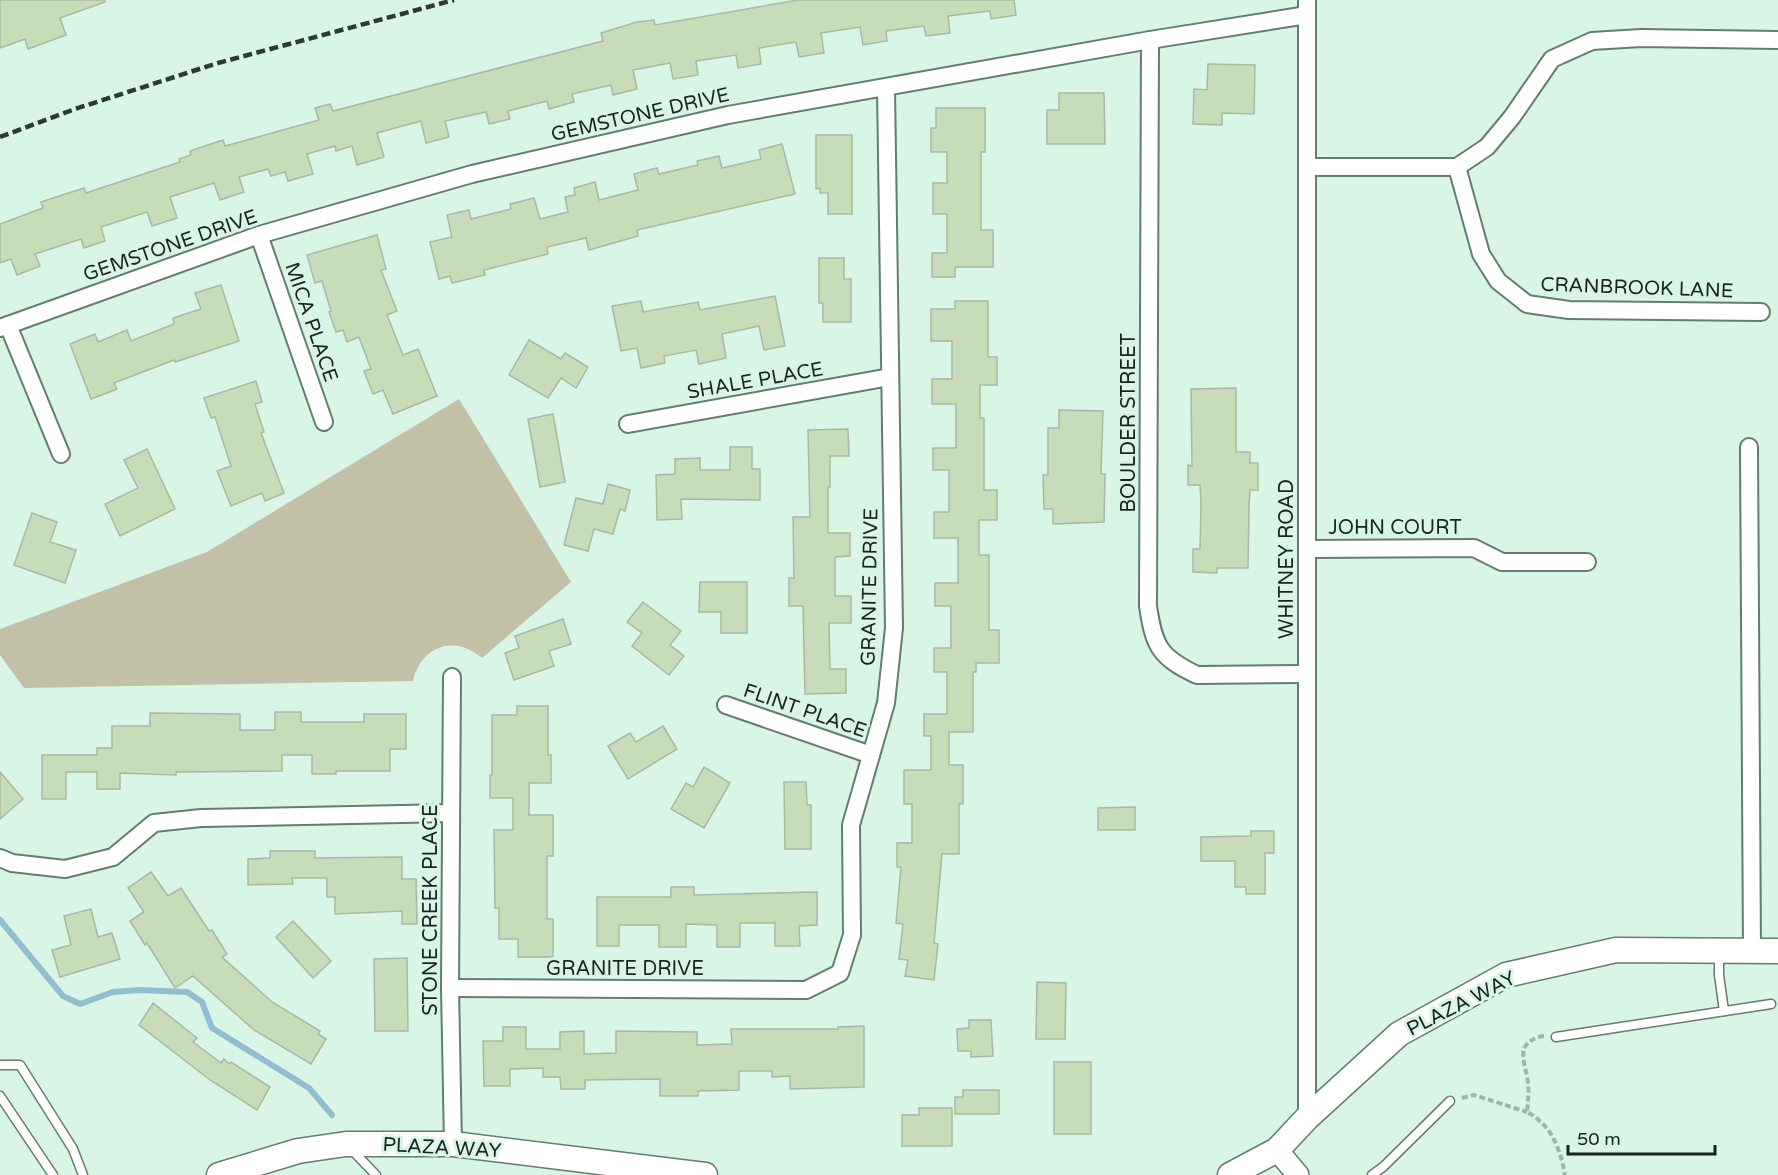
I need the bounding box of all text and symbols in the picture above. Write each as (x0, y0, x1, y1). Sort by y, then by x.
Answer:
street label: GEMSTONE DRIVE (549, 83, 732, 147)
street label: GEMSTONE DRIVE (80, 205, 260, 287)
street label: MICA PLACE (279, 259, 343, 385)
street label: CRANBROOK LANE (1540, 273, 1734, 303)
street label: BOULDER STREET (1117, 333, 1141, 513)
street label: SHALE PLACE (685, 357, 825, 405)
street label: WHITNEY ROAD (1275, 479, 1299, 639)
street label: GRANITE DRIVE (857, 508, 883, 666)
street label: JOHN COURT (1328, 516, 1462, 540)
street label: FLINT PLACE (740, 679, 869, 743)
street label: STONE CREEK PLACE (419, 804, 443, 1016)
street label: GRANITE DRIVE (546, 957, 704, 981)
street label: PLAZA WAY (1403, 966, 1520, 1042)
scale bar (1568, 1118, 1715, 1156)
text: 50 m (1577, 1128, 1621, 1150)
street label: PLAZA WAY (382, 1133, 502, 1163)

